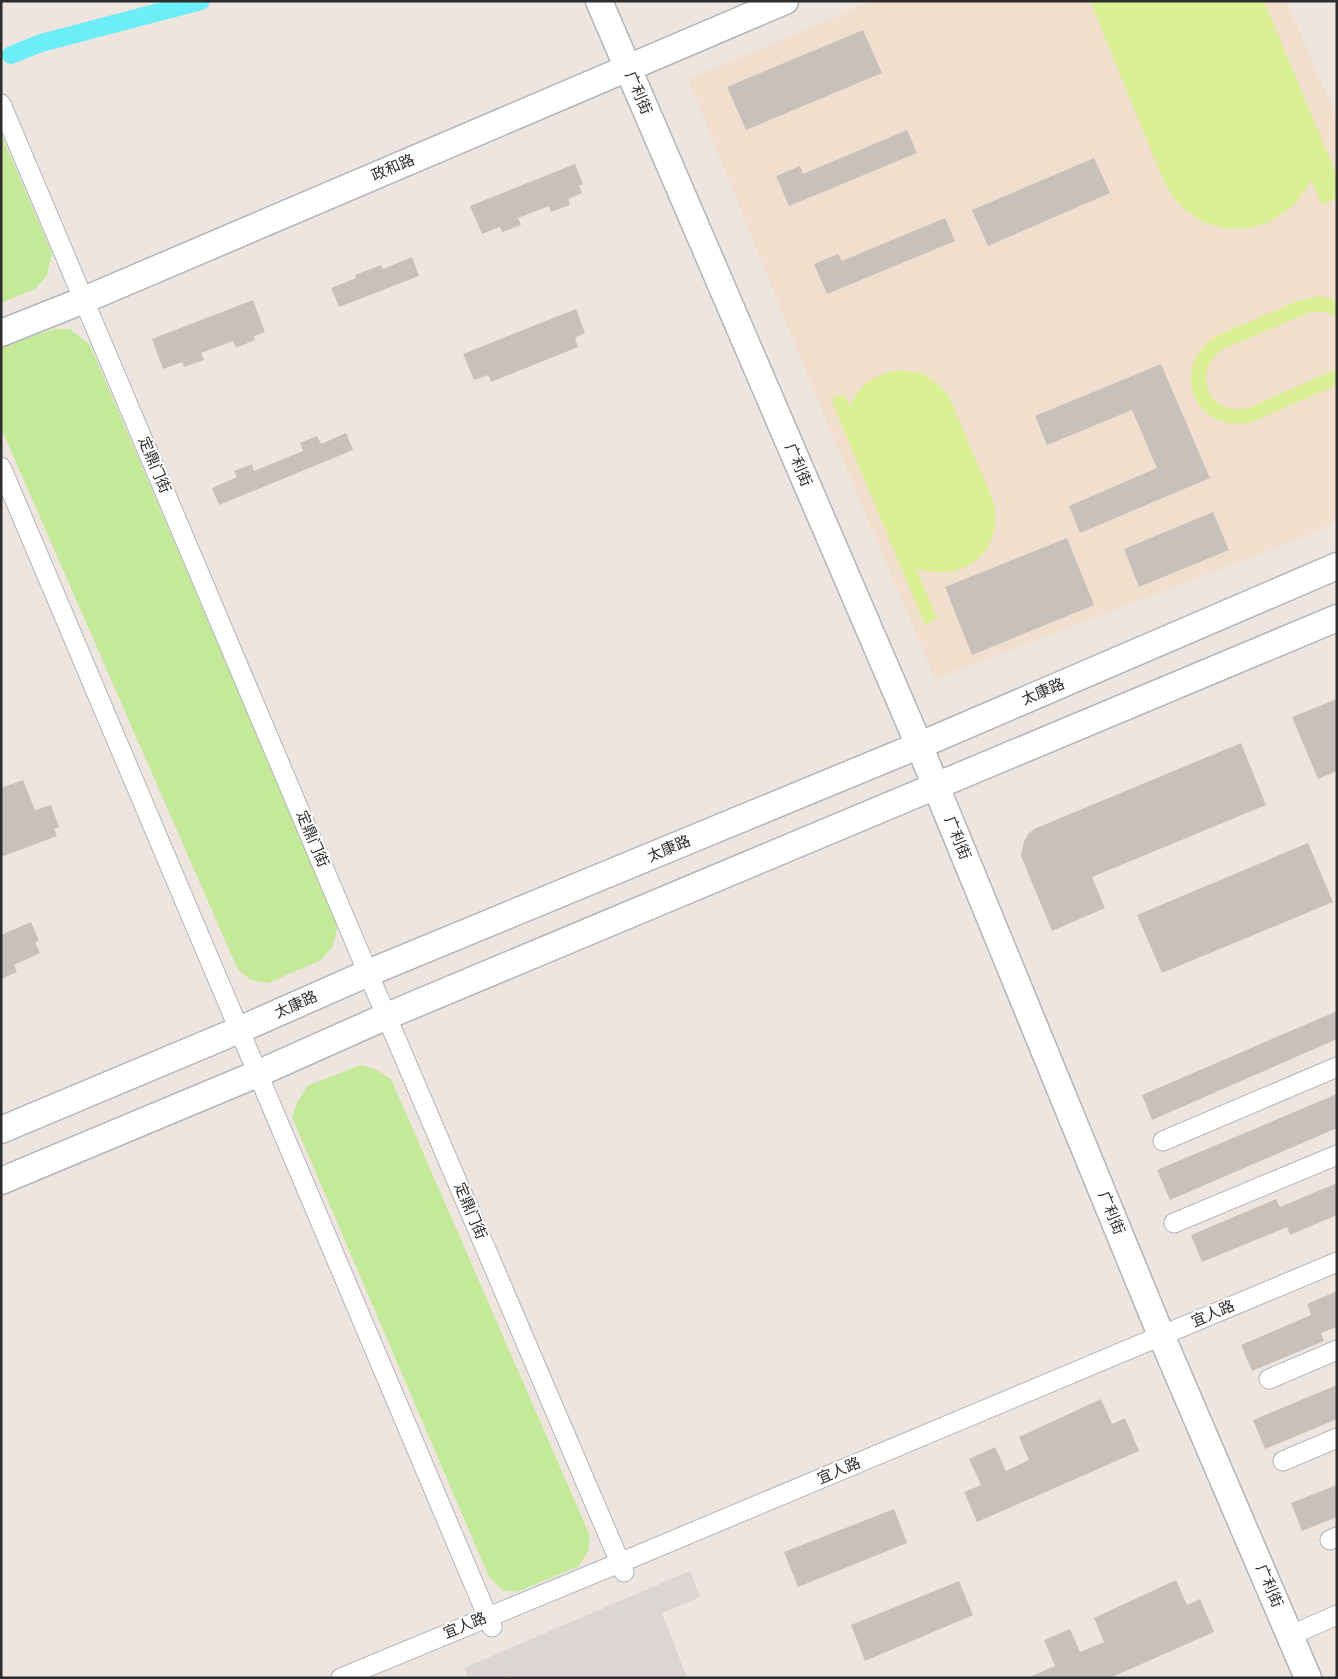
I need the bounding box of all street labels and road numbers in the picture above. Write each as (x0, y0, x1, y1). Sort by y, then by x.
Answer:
street label: 广利街 (620, 69, 656, 117)
street label: 政和路 (369, 150, 417, 186)
street label: 定鼎门街 (134, 434, 174, 496)
street label: 广利街 (780, 441, 816, 489)
street label: 太康路 (1019, 674, 1067, 710)
street label: 定鼎门街 (292, 808, 332, 870)
street label: 广利街 (940, 814, 974, 862)
street label: 太康路 (645, 831, 693, 867)
street label: 太康路 (272, 987, 320, 1023)
street label: 定鼎门街 (450, 1180, 490, 1242)
street label: 广利街 (1094, 1189, 1128, 1237)
street label: 宜人路 (1189, 1296, 1237, 1332)
street label: 宜人路 (815, 1453, 863, 1489)
street label: 广利街 (1251, 1562, 1287, 1610)
street label: 宜人路 (441, 1609, 489, 1643)

